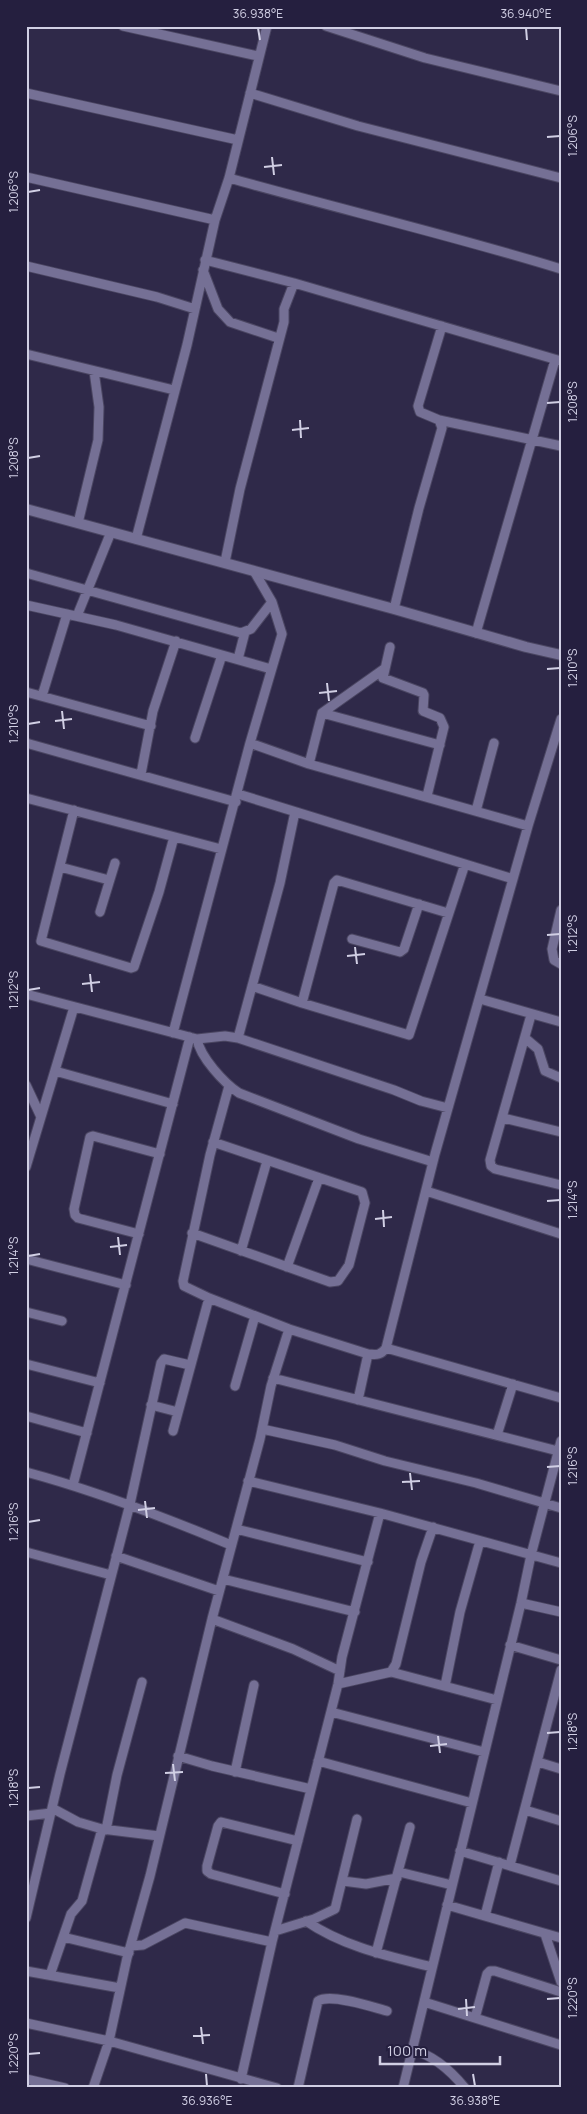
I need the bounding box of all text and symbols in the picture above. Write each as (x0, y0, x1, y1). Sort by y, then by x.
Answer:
text: 36.938°E (233, 5, 283, 22)
text: 36.940°E (500, 5, 552, 22)
text: 1.206°S (564, 115, 581, 157)
text: 1.206°S (5, 171, 22, 213)
text: 1.208°S (564, 381, 581, 423)
text: 1.208°S (5, 437, 22, 479)
text: 1.210°S (564, 649, 581, 687)
text: 1.210°S (5, 705, 22, 743)
text: 1.212°S (564, 915, 581, 953)
text: 1.212°S (5, 971, 22, 1009)
text: 1.214°S (564, 1181, 581, 1219)
text: 1.214°S (5, 1237, 22, 1275)
text: 1.216°S (564, 1446, 581, 1486)
text: 1.216°S (5, 1502, 22, 1542)
text: 1.218°S (564, 1713, 581, 1751)
text: 1.218°S (5, 1769, 22, 1807)
text: 1.220°S (564, 1977, 581, 2019)
text: 1.220°S (5, 2033, 22, 2075)
scale bar (380, 2034, 500, 2066)
text: 100 m (387, 2040, 427, 2061)
text: 36.936°E (182, 2092, 233, 2109)
text: 36.938°E (450, 2092, 500, 2109)

